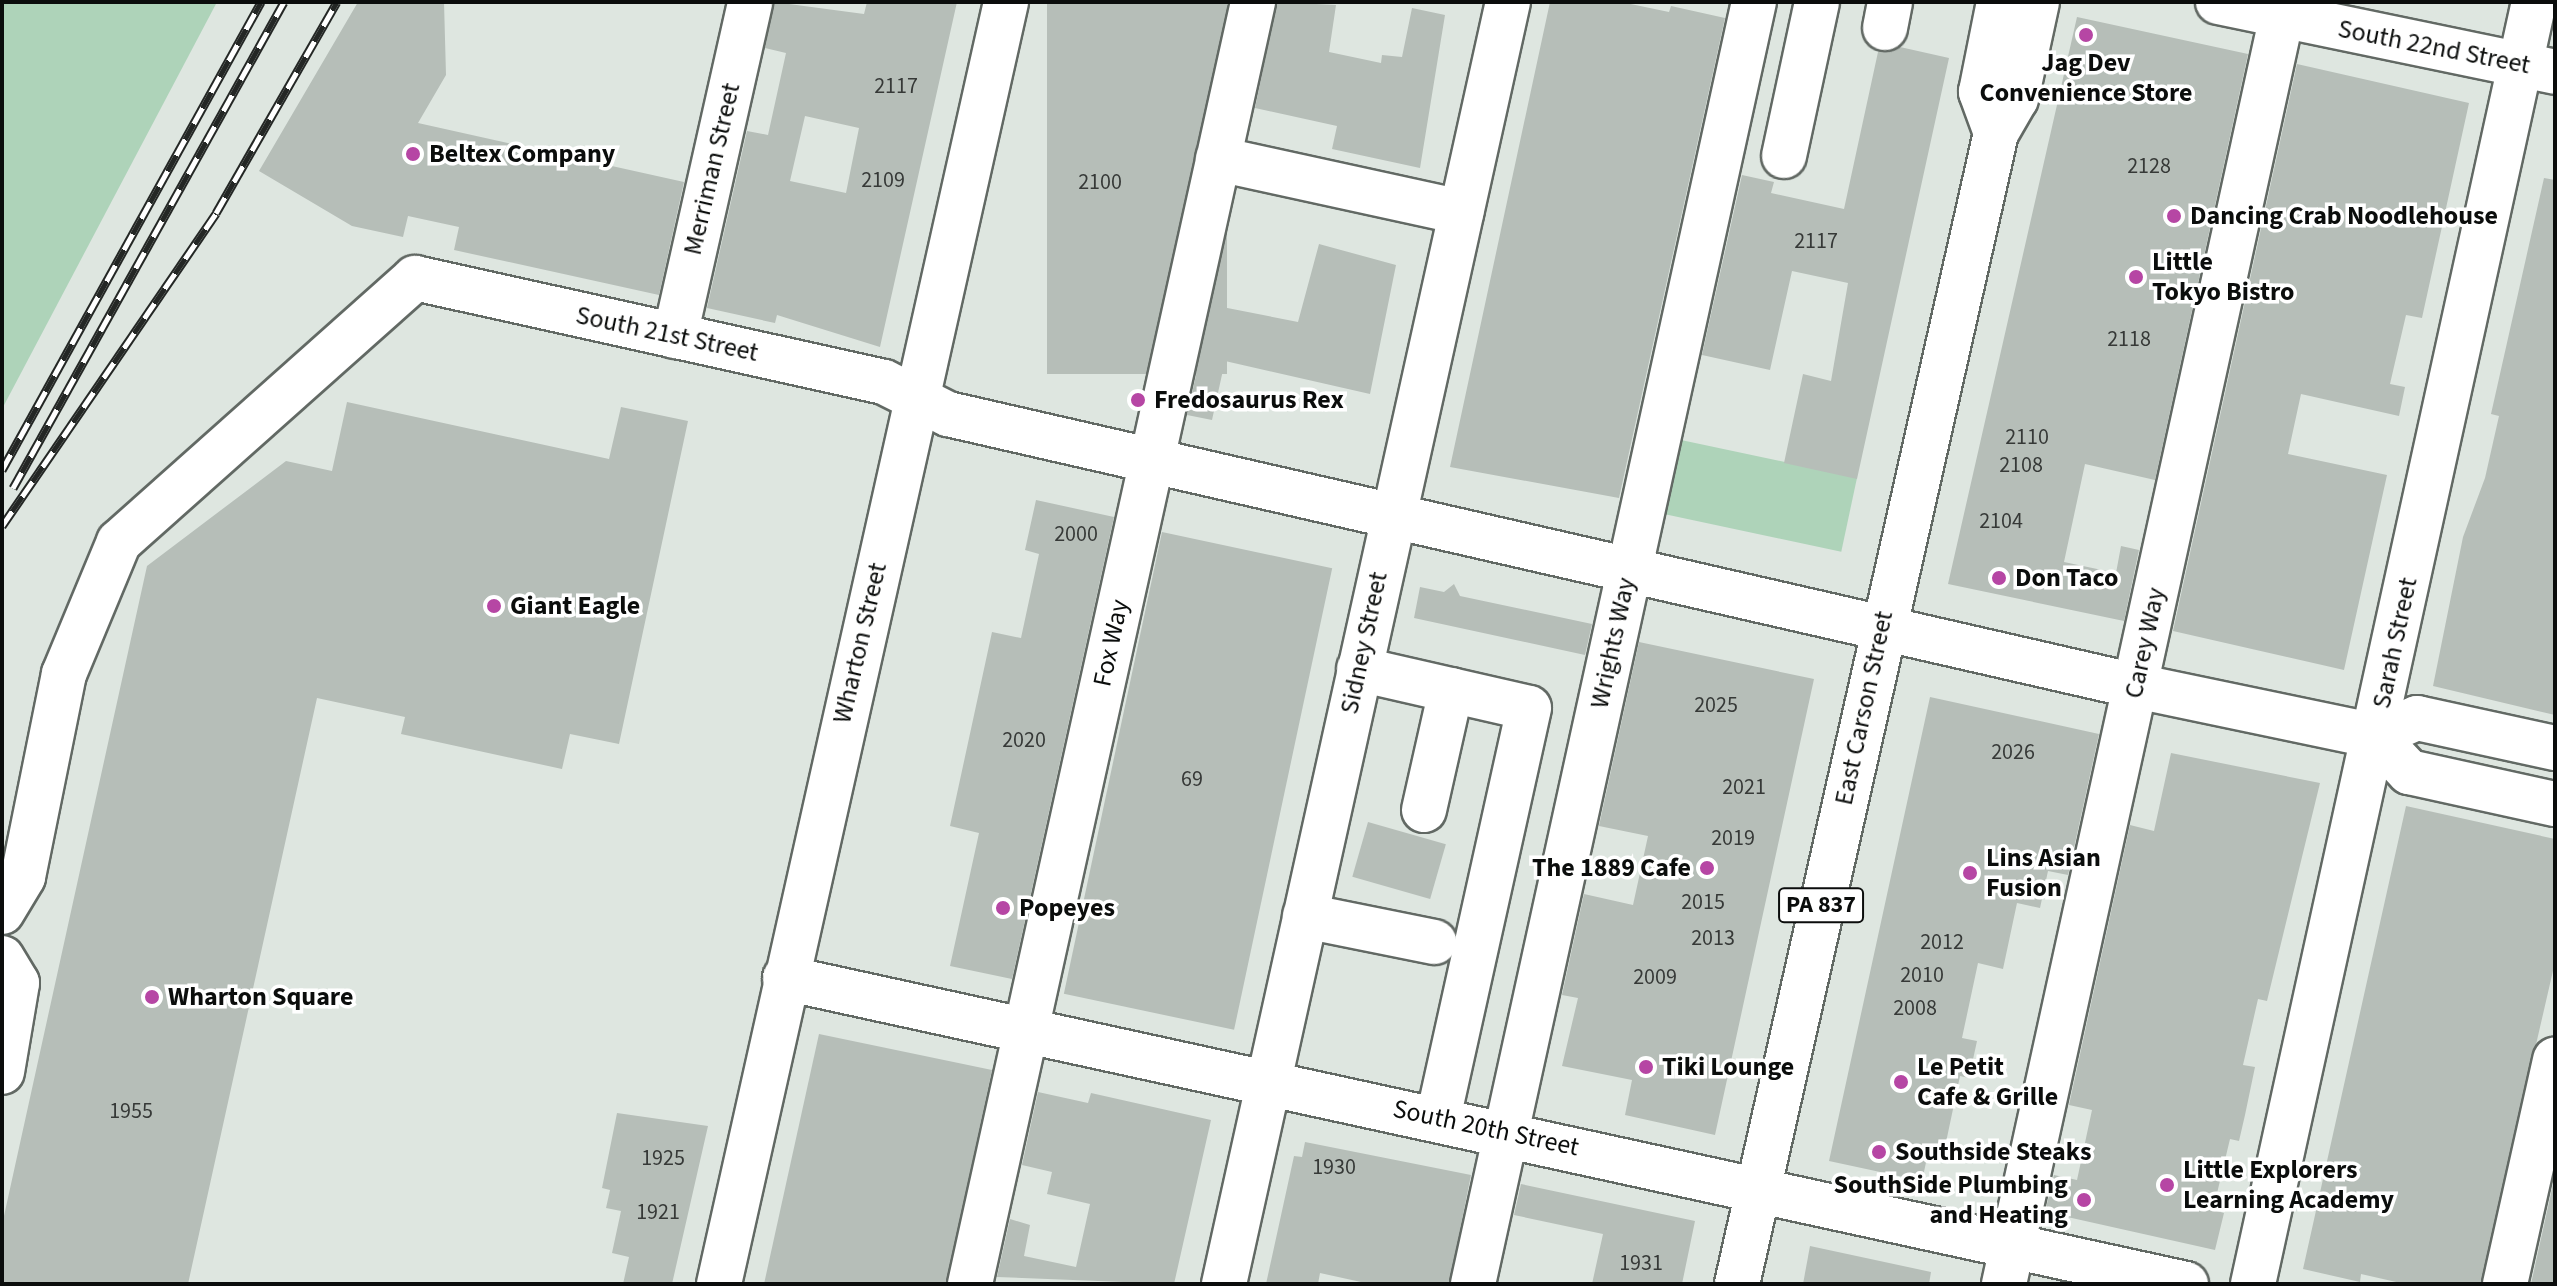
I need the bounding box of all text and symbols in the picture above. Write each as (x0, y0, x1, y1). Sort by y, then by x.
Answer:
street label: South 22nd Street (2335, 13, 2533, 81)
marker: Jag Dev Convenience Store (2077, 26, 2095, 44)
place label: Jag Dev Convenience Store (1980, 47, 2192, 108)
house number: 2117 (874, 74, 918, 100)
street label: Merriman Street (677, 80, 747, 258)
place label: Beltex Company (429, 138, 615, 170)
marker: Beltex Company (404, 145, 422, 163)
house number: 2128 (2127, 154, 2171, 180)
house number: 2109 (861, 168, 905, 194)
house number: 2100 (1078, 170, 1122, 196)
place label: Dancing Crab Noodlehouse (2190, 200, 2498, 232)
marker: Dancing Crab Noodlehouse (2165, 207, 2183, 225)
house number: 2117 (1794, 229, 1838, 255)
place label: Little Tokyo Bistro (2152, 246, 2294, 308)
marker: Little Tokyo Bistro (2127, 268, 2145, 286)
street label: South 21st Street (573, 299, 761, 369)
house number: 2118 (2107, 327, 2151, 353)
place label: Fredosaurus Rex (1154, 384, 1344, 416)
marker: Fredosaurus Rex (1129, 391, 1147, 409)
house number: 2110 (2005, 425, 2049, 451)
house number: 2108 (1999, 453, 2043, 479)
house number: 2104 (1979, 509, 2023, 535)
house number: 2000 (1054, 522, 1098, 548)
street label: Wharton Street (826, 560, 894, 726)
place label: Don Taco (2015, 562, 2118, 594)
street label: Sidney Street (1334, 569, 1394, 717)
marker: Don Taco (1990, 569, 2008, 587)
street label: Wrights Way (1584, 575, 1642, 711)
street label: Sarah Street (2366, 575, 2424, 711)
street label: Carey Way (2118, 585, 2172, 701)
place label: Giant Eagle (510, 590, 640, 622)
marker: Giant Eagle (485, 597, 503, 615)
street label: Fox Way (1087, 597, 1135, 689)
street label: East Carson Street (1828, 608, 1900, 808)
house number: 2025 (1694, 693, 1738, 719)
house number: 2020 (1002, 728, 1046, 754)
house number: 2026 (1991, 740, 2035, 766)
house number: 69 (1181, 767, 1203, 793)
house number: 2021 (1722, 775, 1766, 801)
house number: 2019 (1711, 826, 1755, 852)
place label: Lins Asian Fusion (1986, 842, 2101, 904)
place label: The 1889 Cafe (1532, 852, 1691, 884)
marker: The 1889 Cafe (1698, 859, 1716, 877)
marker: Lins Asian Fusion (1961, 864, 1979, 882)
road number: PA 837 (1777, 885, 1865, 925)
house number: 2015 (1681, 890, 1725, 916)
place label: Popeyes (1019, 892, 1115, 924)
marker: Popeyes (994, 899, 1012, 917)
house number: 2013 (1691, 926, 1735, 952)
house number: 2012 (1920, 930, 1964, 956)
house number: 2010 (1900, 963, 1944, 989)
house number: 2009 (1633, 965, 1677, 991)
place label: Wharton Square (168, 981, 353, 1013)
marker: Wharton Square (143, 988, 161, 1006)
house number: 2008 (1893, 996, 1937, 1022)
place label: Tiki Lounge (1662, 1051, 1794, 1083)
place label: Le Petit Cafe & Grille (1917, 1051, 2058, 1112)
marker: Tiki Lounge (1637, 1058, 1655, 1076)
marker: Le Petit Cafe & Grille (1892, 1073, 1910, 1091)
street label: South 20th Street (1390, 1093, 1582, 1163)
house number: 1955 (109, 1099, 153, 1125)
place label: Southside Steaks (1895, 1136, 2092, 1168)
marker: Southside Steaks (1870, 1143, 1888, 1161)
house number: 1925 (641, 1146, 685, 1172)
place label: Little Explorers Learning Academy (2183, 1154, 2394, 1216)
house number: 1930 (1312, 1155, 1356, 1181)
place label: SouthSide Plumbing and Heating (1834, 1169, 2068, 1230)
marker: Little Explorers Learning Academy (2158, 1176, 2176, 1194)
marker: SouthSide Plumbing and Heating (2075, 1191, 2093, 1209)
house number: 1921 (636, 1200, 680, 1226)
house number: 1931 (1619, 1251, 1663, 1277)

